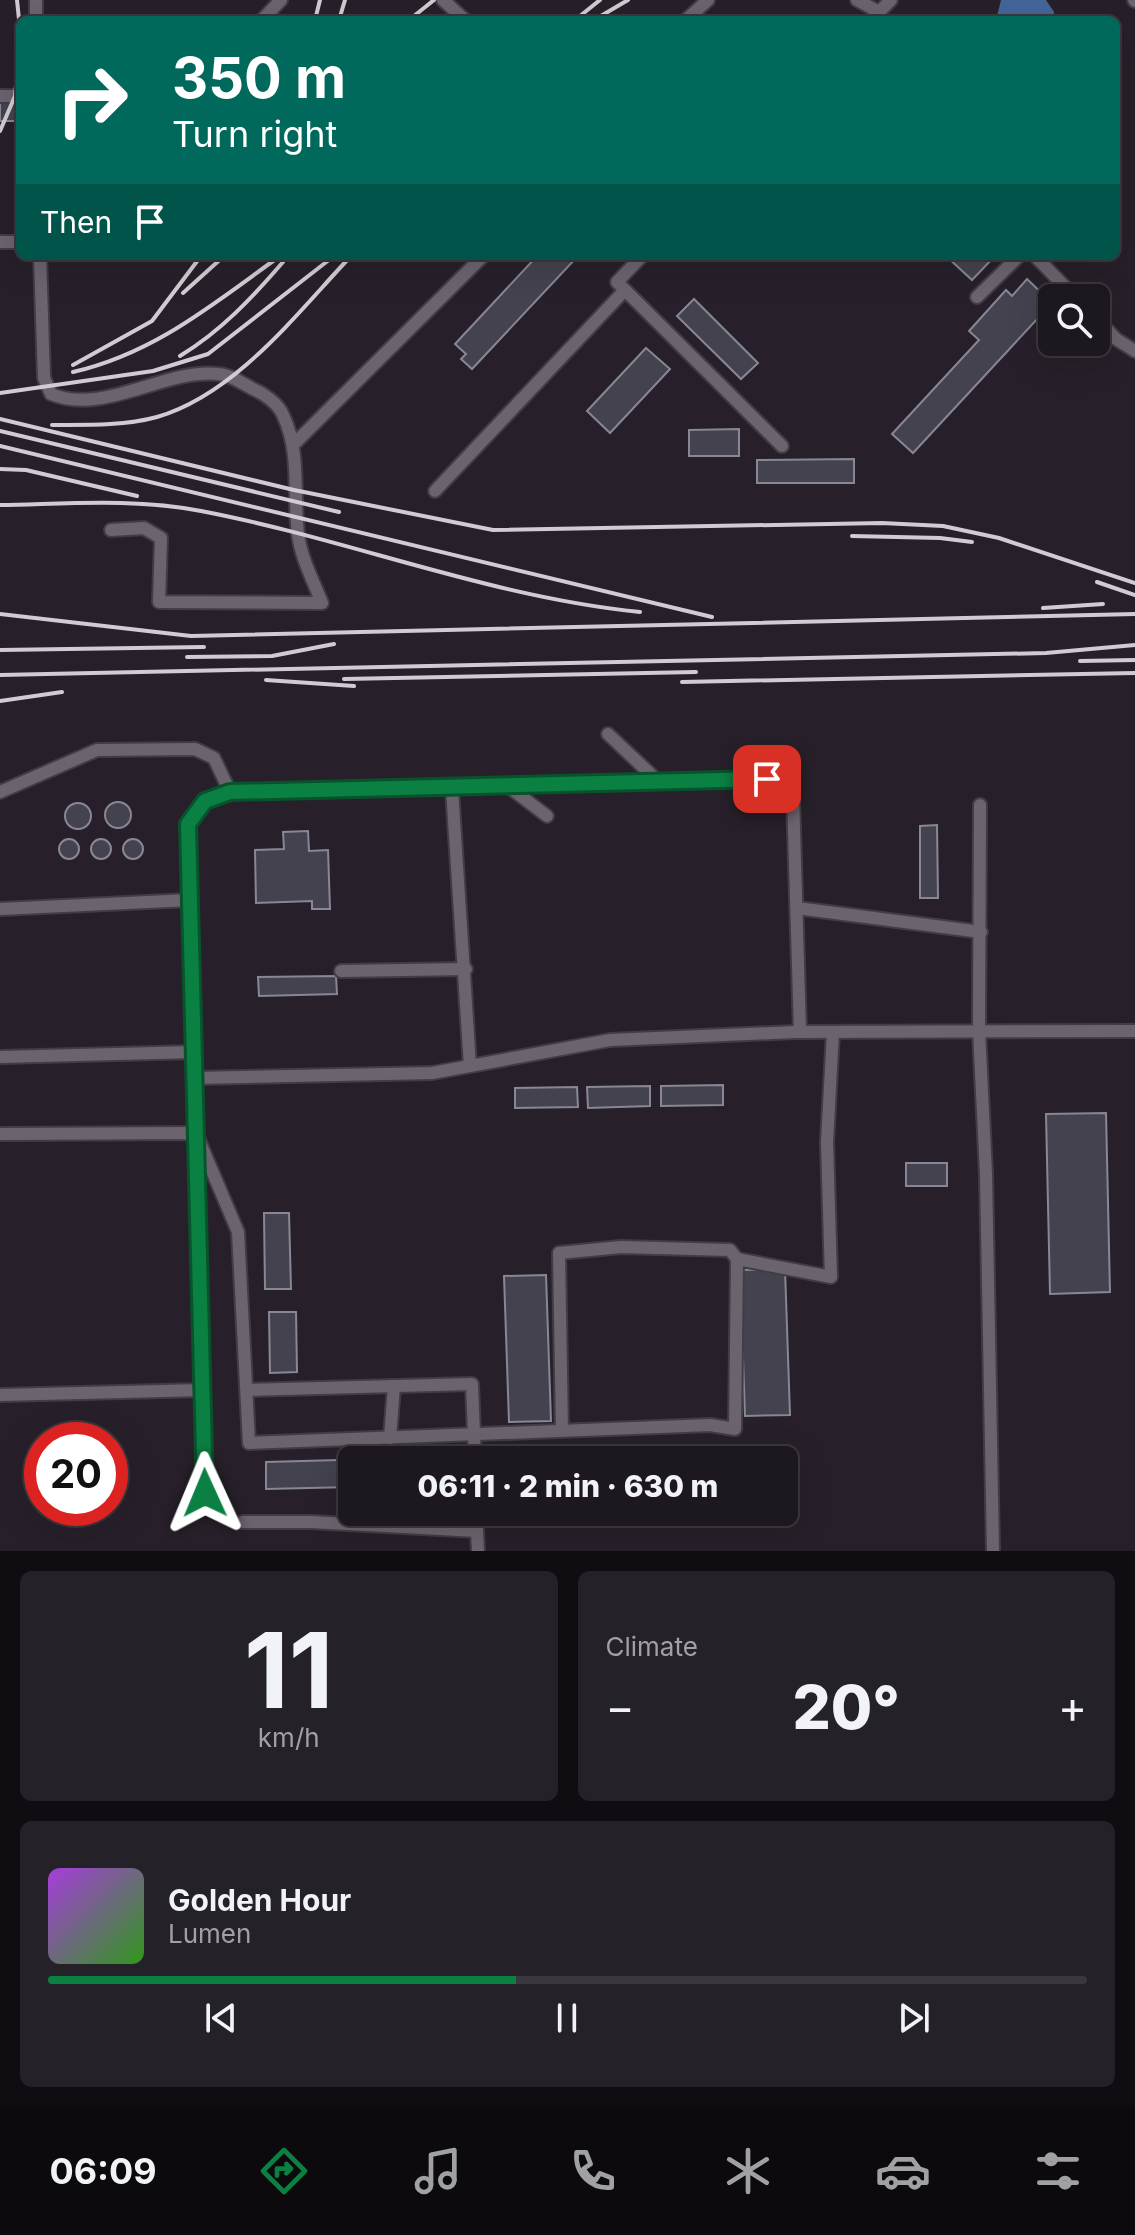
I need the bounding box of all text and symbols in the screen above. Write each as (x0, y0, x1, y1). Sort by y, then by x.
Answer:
text: 350 m (172, 44, 346, 112)
icon: right (40, 48, 144, 152)
text: Turn right (172, 112, 337, 156)
icon: arrive (128, 200, 172, 244)
text: Then (40, 204, 112, 240)
map controls (1038, 284, 1110, 356)
button: search (1038, 284, 1110, 356)
pin (733, 745, 801, 813)
icon: arrive (745, 757, 789, 801)
speed limit sign: 20 (24, 1422, 128, 1526)
position arrow (163, 1451, 247, 1535)
text: 06:11 · 2 min · 630 m (418, 1468, 718, 1504)
text: 11 (244, 1607, 334, 1733)
text: Climate (606, 1631, 698, 1662)
text: 20° (793, 1671, 900, 1743)
text: − (606, 1680, 635, 1734)
text: + (1058, 1680, 1087, 1734)
text: km/h (258, 1722, 320, 1753)
text: Golden Hour (168, 1882, 351, 1918)
text: Lumen (168, 1918, 251, 1949)
icon: previous (199, 1996, 243, 2040)
icon: pause (545, 1996, 589, 2040)
icon: next (892, 1996, 936, 2040)
icon: directions (256, 2143, 312, 2199)
icon: music (410, 2143, 466, 2199)
icon: phone (565, 2143, 621, 2199)
icon: climate (720, 2143, 776, 2199)
icon: car (875, 2143, 931, 2199)
icon: filters (1030, 2143, 1086, 2199)
text: 06:09 (49, 2149, 157, 2193)

